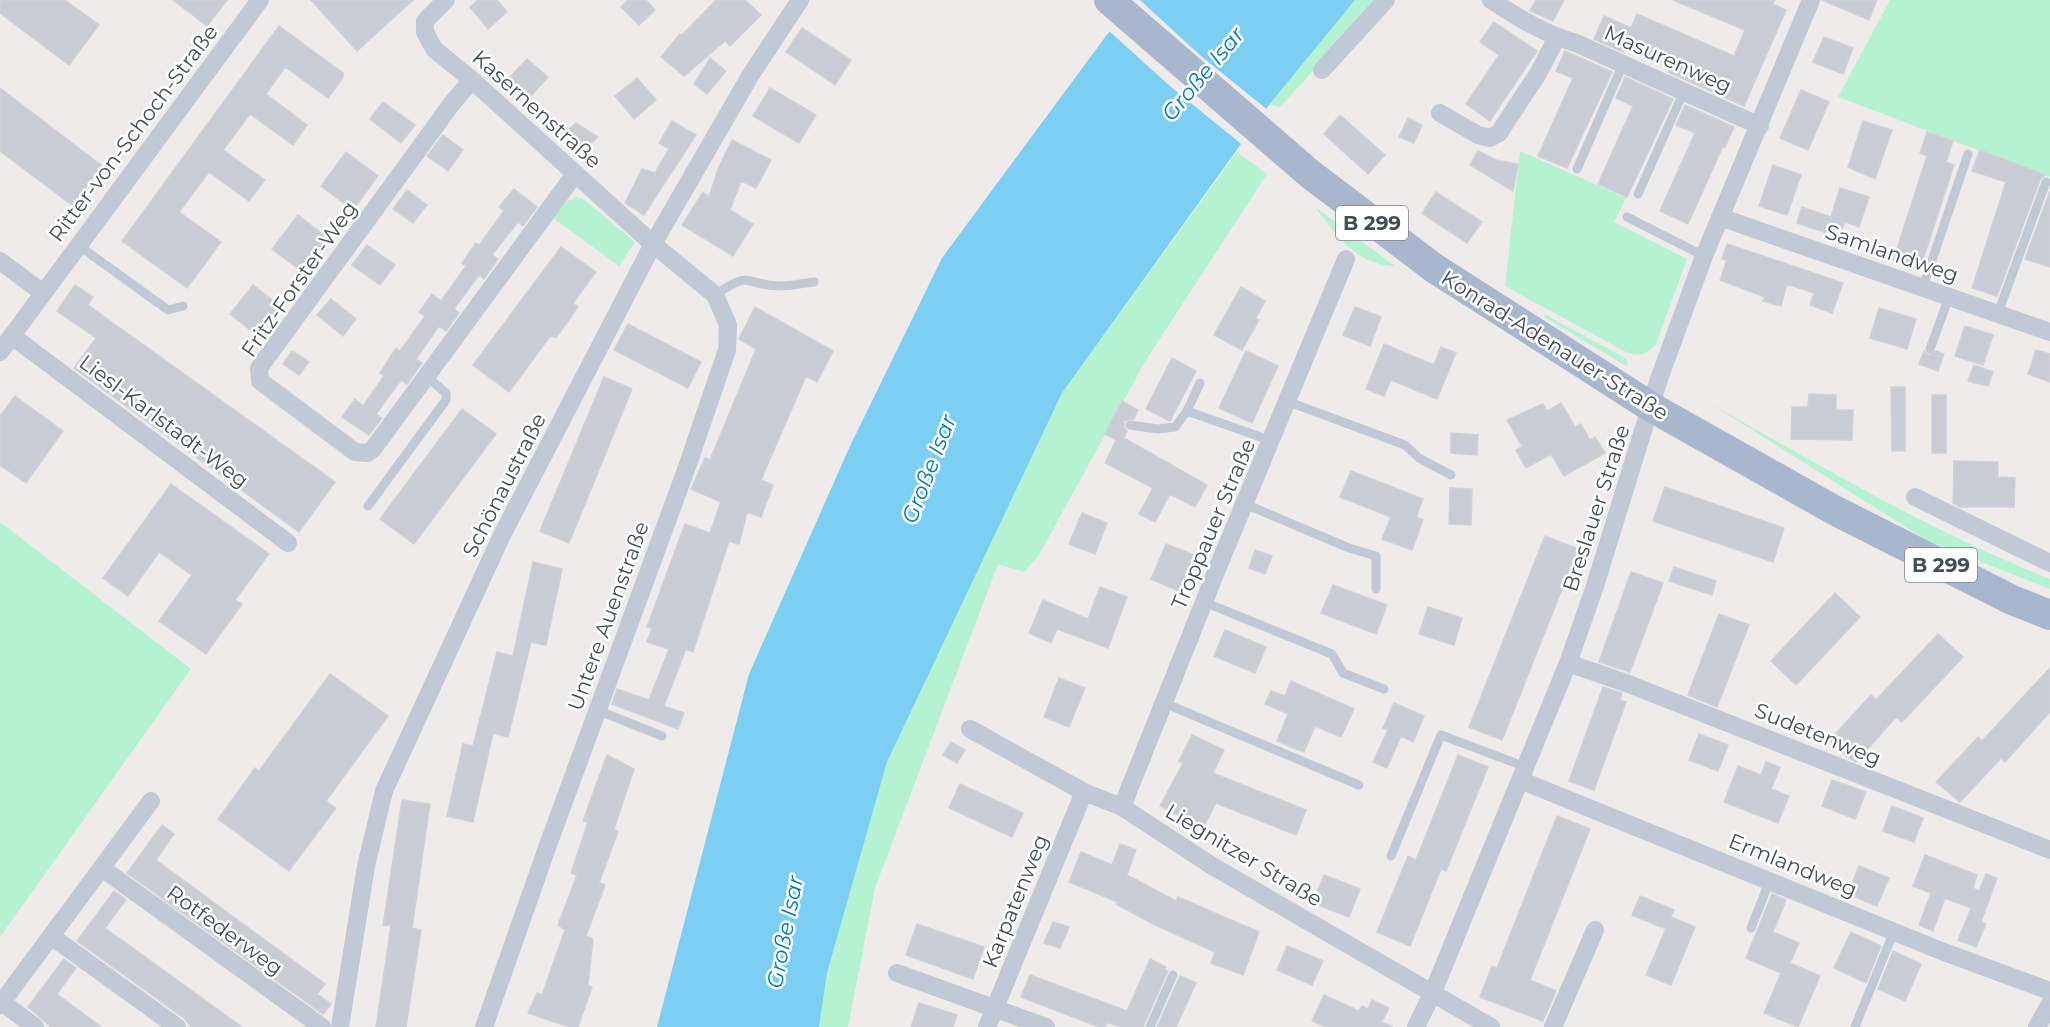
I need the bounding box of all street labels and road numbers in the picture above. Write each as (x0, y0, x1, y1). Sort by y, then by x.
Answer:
street label: Ritter-von-Schoch-Straße (43, 20, 223, 246)
street label: Masurenweg (1600, 20, 1736, 98)
street label: Kasernenstraße (467, 45, 607, 173)
street label: Fritz-Forster-Weg (236, 196, 362, 362)
road number: B 299 (1336, 206, 1408, 240)
street label: Samlandweg (1822, 219, 1962, 287)
street label: Konrad-Adenauer-Straße (1437, 265, 1673, 425)
street label: Liesl-Karlstadt-Weg (74, 349, 254, 493)
street label: Schönaustraße (457, 409, 551, 561)
street label: Breslauer Straße (1557, 421, 1635, 595)
street label: Troppauer Straße (1166, 435, 1260, 613)
street label: Untere Auenstraße (562, 518, 654, 714)
road number: B 299 (1905, 548, 1977, 582)
street label: Sudetenweg (1751, 697, 1885, 771)
street label: Liegnitzer Straße (1161, 798, 1327, 912)
street label: Ermlandweg (1725, 828, 1861, 902)
street label: Karpatenweg (977, 831, 1053, 971)
street label: Rotfederweg (162, 880, 288, 980)

